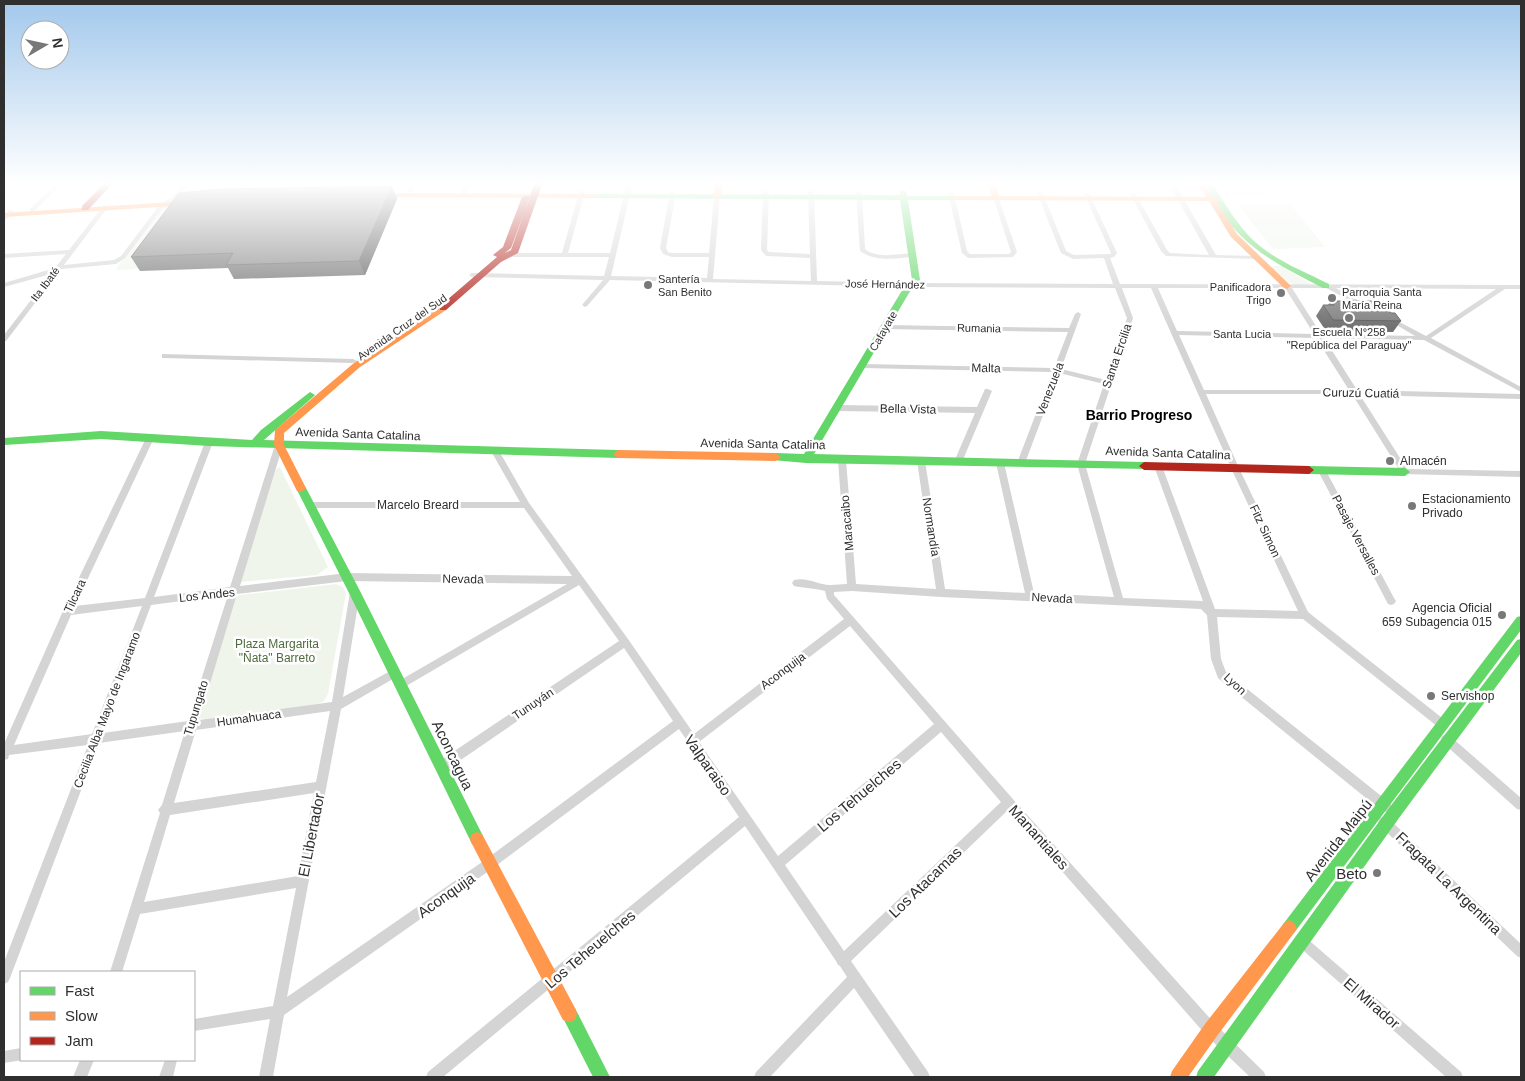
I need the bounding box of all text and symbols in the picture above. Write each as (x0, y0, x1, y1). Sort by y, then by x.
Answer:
north arrow (20, 20, 70, 70)
text: N (49, 37, 67, 49)
street label: Ita Ibaté (28, 265, 62, 303)
place label: Santería San Benito (658, 273, 712, 298)
street label: José Hernández (845, 277, 925, 291)
marker: Santería San Benito (642, 279, 654, 291)
place label: Panificadora Trigo (1210, 281, 1272, 306)
place label: Parroquia Santa María Reina (1342, 286, 1422, 311)
marker: Panificadora Trigo (1275, 287, 1287, 299)
street label: Avenida Cruz del Sud (355, 292, 449, 362)
marker: Parroquia Santa María Reina (1326, 292, 1338, 304)
street label: Cafayate (867, 309, 899, 353)
marker: Escuela N°258 "República del Paraguay" (1343, 312, 1355, 324)
street label: Rumania (957, 322, 1002, 334)
street label: Santa Ercilia (1099, 322, 1135, 390)
place label: Escuela N°258 "República del Paraguay" (1287, 326, 1411, 351)
street label: Santa Lucia (1213, 328, 1272, 340)
street label: Venezuela (1033, 360, 1067, 418)
street label: Malta (971, 361, 1001, 375)
street label: Curuzú Cuatiá (1323, 385, 1400, 401)
street label: Bella Vista (880, 402, 937, 416)
district label: Barrio Progreso (1086, 407, 1192, 423)
street label: Avenida Santa Catalina (295, 425, 421, 443)
street label: Avenida Santa Catalina (700, 436, 826, 452)
street label: Avenida Santa Catalina (1105, 444, 1231, 462)
place label: Almacén (1400, 454, 1447, 468)
marker: Almacén (1384, 455, 1396, 467)
place label: Estacionamiento Privado (1422, 492, 1511, 520)
street label: Pasaje Versalles (1329, 493, 1383, 577)
street label: Maracaibo (838, 494, 856, 552)
street label: Normandía (919, 497, 943, 558)
street label: Marcelo Breard (377, 498, 459, 512)
marker: Estacionamiento Privado (1406, 500, 1418, 512)
street label: Fitz Simon (1247, 502, 1283, 560)
street label: Nevada (442, 572, 484, 586)
street label: Tilcara (61, 577, 89, 615)
street label: Los Andes (178, 585, 236, 605)
street label: Nevada (1031, 590, 1073, 606)
place label: Agencia Oficial 659 Subagencia 015 (1382, 601, 1492, 629)
marker: Agencia Oficial 659 Subagencia 015 (1496, 609, 1508, 621)
street label: Cecilia Alba Mayo de Ingaramo (71, 630, 143, 790)
park label: Plaza Margarita "Ñata" Barreto (235, 637, 319, 665)
street label: Aconquija (758, 649, 809, 692)
street label: Lyon (1221, 670, 1249, 698)
street label: Tupungato (181, 678, 211, 737)
street label: Tunuyán (510, 685, 556, 723)
place label: Servishop (1441, 689, 1495, 703)
marker: Servishop (1425, 690, 1437, 702)
street label: Humahuaca (216, 707, 282, 729)
street label: Aconcagua (429, 718, 477, 793)
street label: Valparaiso (681, 732, 735, 798)
street label: Los Tehuelches (814, 755, 904, 835)
street label: El Libertador (295, 792, 327, 878)
street label: Avenida Maipú (1301, 796, 1375, 884)
street label: Manantiales (1006, 801, 1072, 873)
street label: Fragata La Argentina (1393, 828, 1506, 938)
street label: Los Atacamas (885, 843, 965, 921)
place label: Beto (1336, 865, 1367, 882)
marker: Beto (1371, 867, 1383, 879)
street label: Aconquija (414, 869, 478, 921)
street label: Los Teheuelches (542, 906, 638, 992)
legend (20, 971, 195, 1061)
street label: El Mirador (1341, 974, 1403, 1032)
text: Fast (65, 982, 95, 999)
text: Slow (65, 1007, 98, 1024)
text: Jam (65, 1032, 93, 1049)

